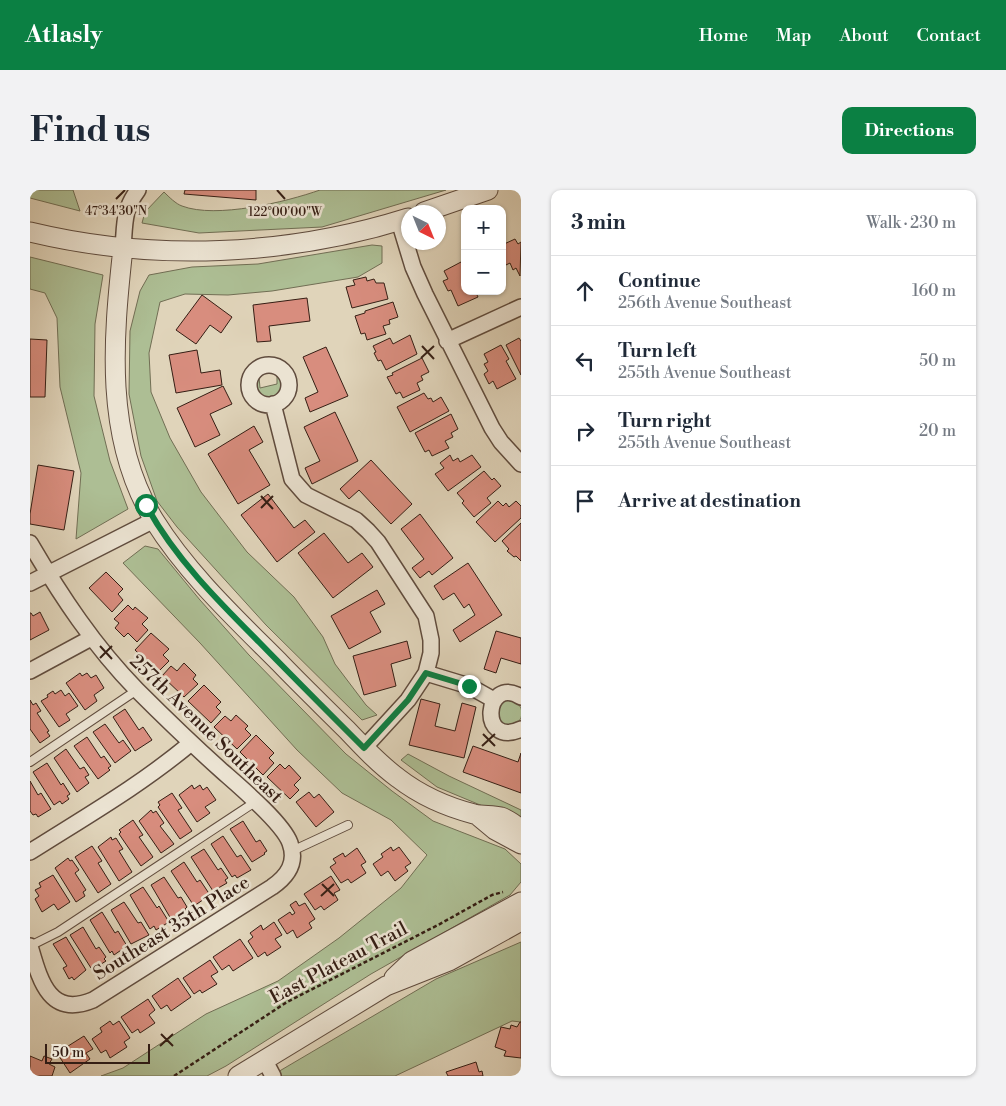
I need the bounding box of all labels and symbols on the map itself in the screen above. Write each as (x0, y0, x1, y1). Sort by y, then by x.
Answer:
text: 47°34'30"N (85, 204, 147, 219)
text: 122°00'00"W (248, 205, 323, 220)
north arrow (401, 205, 446, 250)
route start (135, 494, 158, 517)
street label: 257th Avenue Southeast (125, 649, 288, 808)
route end (458, 675, 481, 698)
street label: Southeast 35th Place (89, 870, 254, 986)
street label: East Plateau Trail (265, 916, 412, 1009)
scale bar (45, 1041, 150, 1064)

